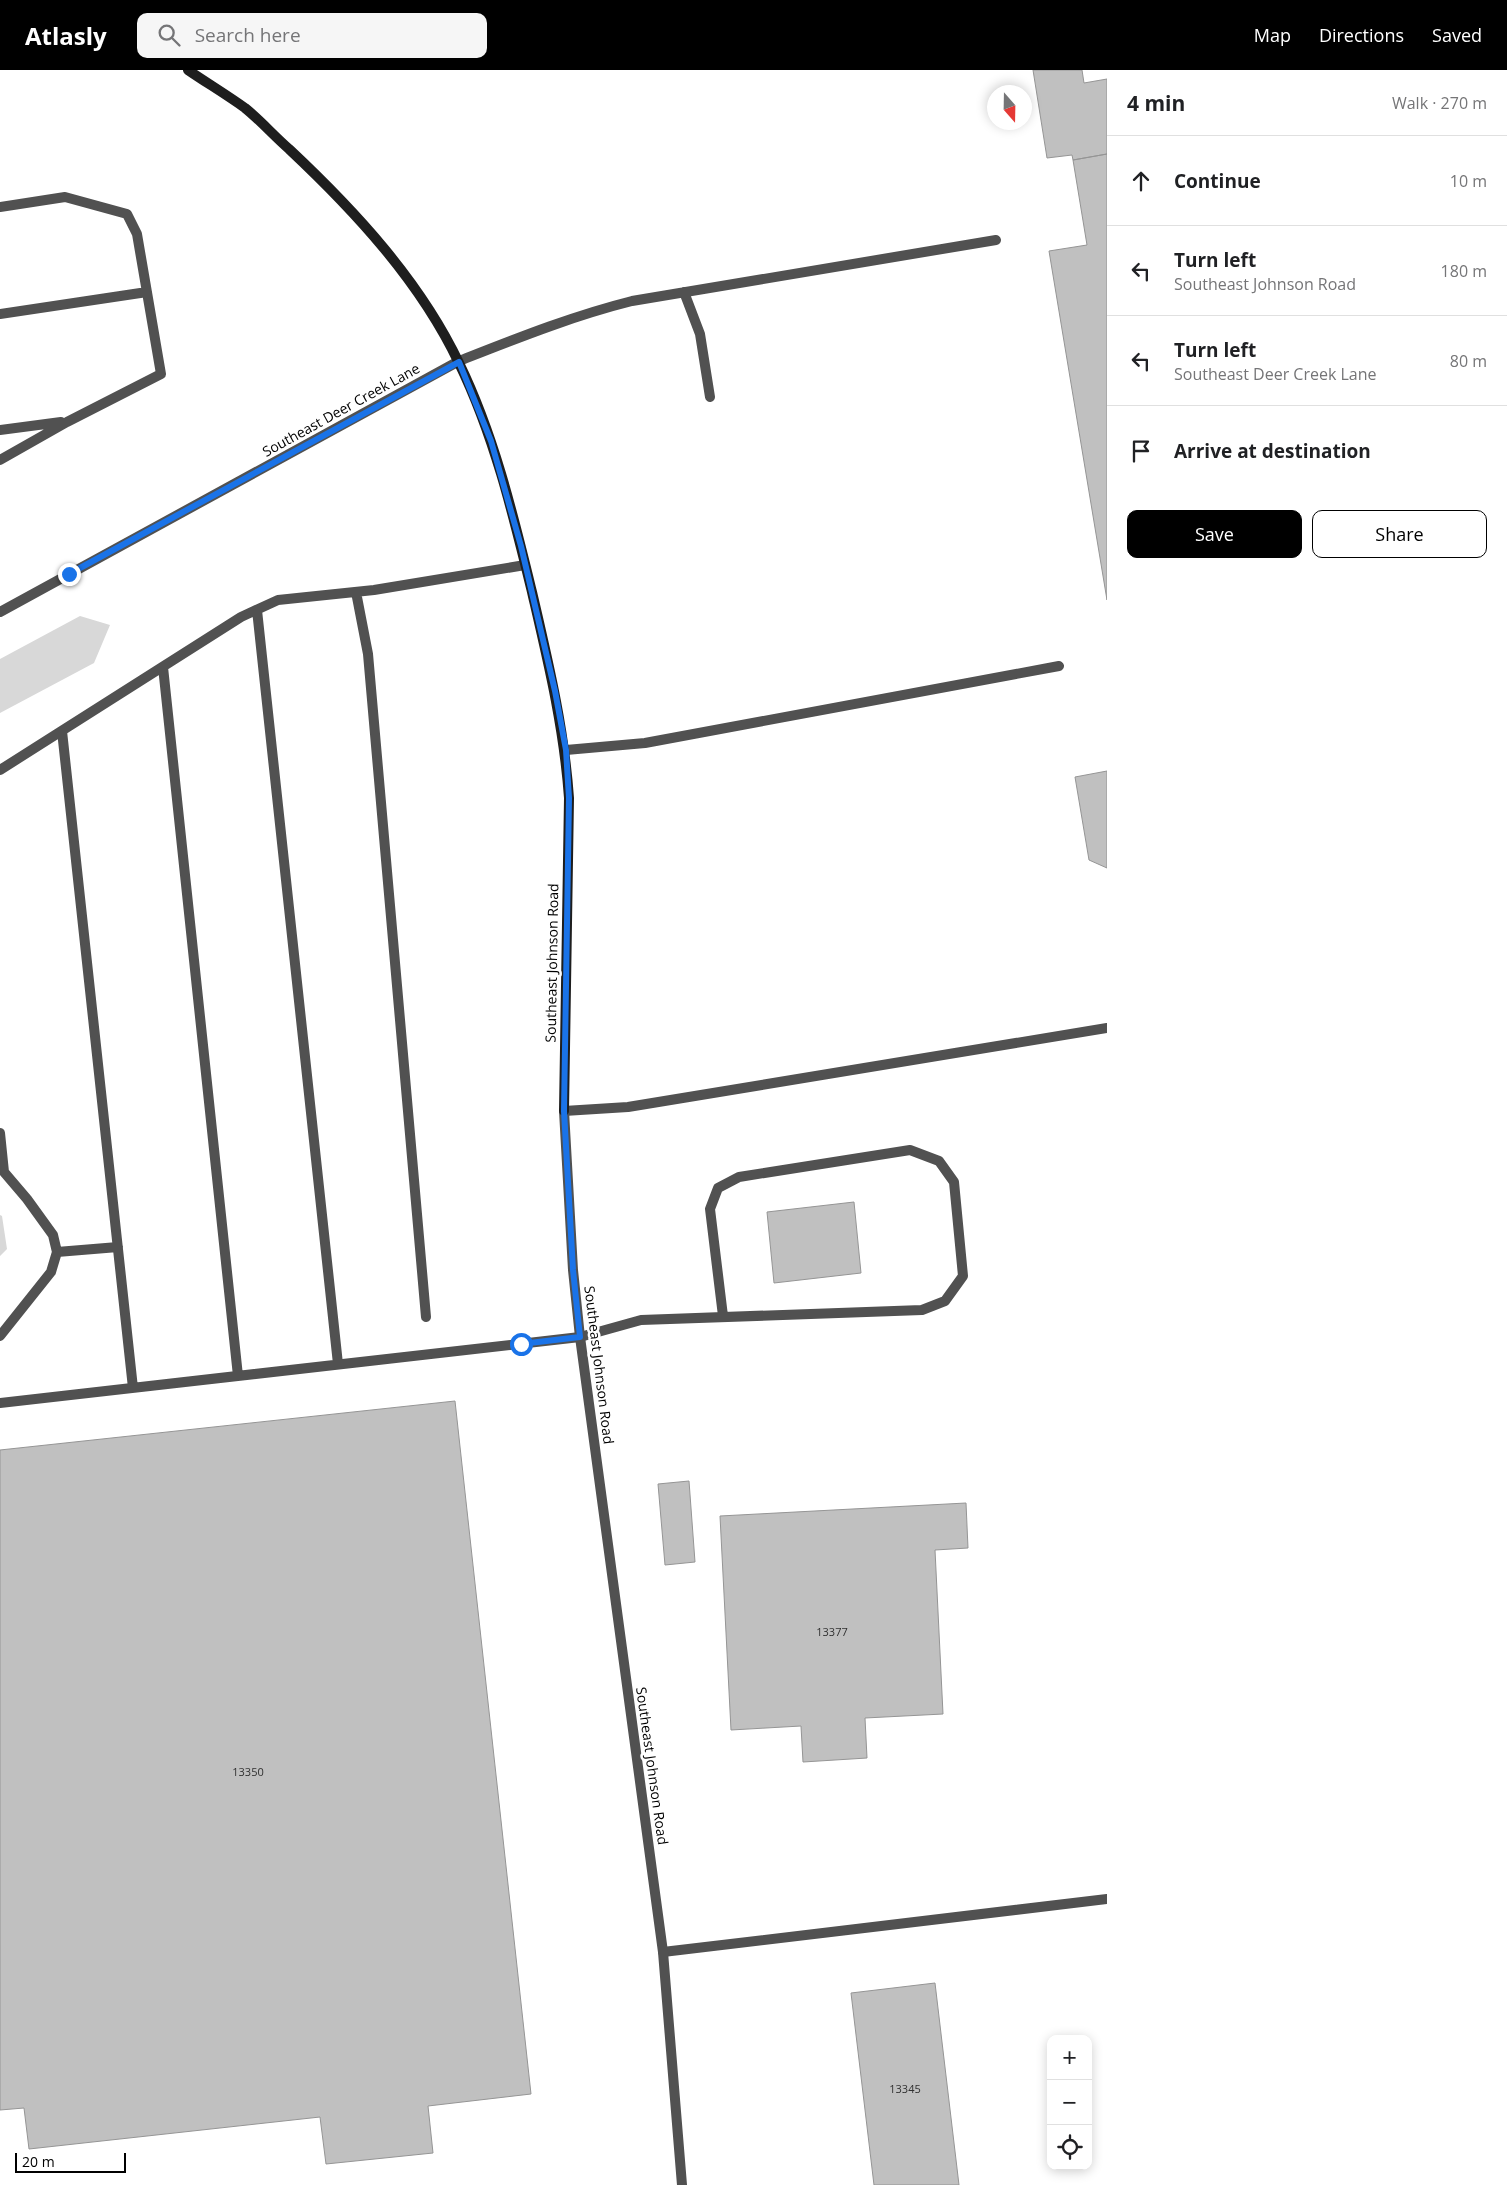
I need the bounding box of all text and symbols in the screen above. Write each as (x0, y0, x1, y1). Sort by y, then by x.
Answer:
search box (137, 13, 487, 58)
text: Atlasly (25, 19, 107, 52)
icon: search (155, 21, 183, 49)
text: Search here (195, 22, 301, 48)
text: Map (1254, 23, 1291, 47)
text: Directions (1319, 23, 1404, 47)
text: Saved (1432, 23, 1482, 47)
north arrow (987, 85, 1032, 130)
text: 4 min (1127, 89, 1185, 117)
text: Walk · 270 m (1392, 92, 1487, 114)
icon: ahead (1127, 167, 1155, 195)
text: Continue (1174, 168, 1261, 194)
text: 10 m (1450, 170, 1487, 192)
text: Turn left (1174, 247, 1256, 273)
icon: left (1127, 257, 1155, 285)
text: 180 m (1441, 260, 1487, 282)
text: Southeast Johnson Road (1174, 273, 1356, 295)
text: Turn left (1174, 337, 1256, 363)
icon: left (1127, 347, 1155, 375)
text: 80 m (1450, 350, 1487, 372)
street label: Southeast Deer Creek Lane (259, 358, 423, 461)
text: Southeast Deer Creek Lane (1174, 363, 1377, 385)
icon: arrive (1127, 437, 1155, 465)
text: Arrive at destination (1174, 438, 1371, 464)
button: Save (1127, 510, 1302, 558)
button: Share (1312, 510, 1487, 558)
route end (58, 563, 81, 586)
street label: Southeast Johnson Road (541, 883, 562, 1043)
street label: Southeast Johnson Road (580, 1285, 619, 1445)
route start (510, 1333, 533, 1356)
house number: 13377 (816, 1624, 848, 1639)
street label: Southeast Johnson Road (632, 1686, 673, 1846)
house number: 13350 (232, 1764, 264, 1779)
map controls (1047, 2035, 1092, 2170)
button: + (1047, 2035, 1092, 2080)
button: − (1047, 2080, 1092, 2125)
house number: 13345 (889, 2081, 921, 2096)
button: locate (1047, 2125, 1092, 2170)
scale bar (15, 2150, 126, 2173)
text: 20 m (22, 2152, 55, 2171)

